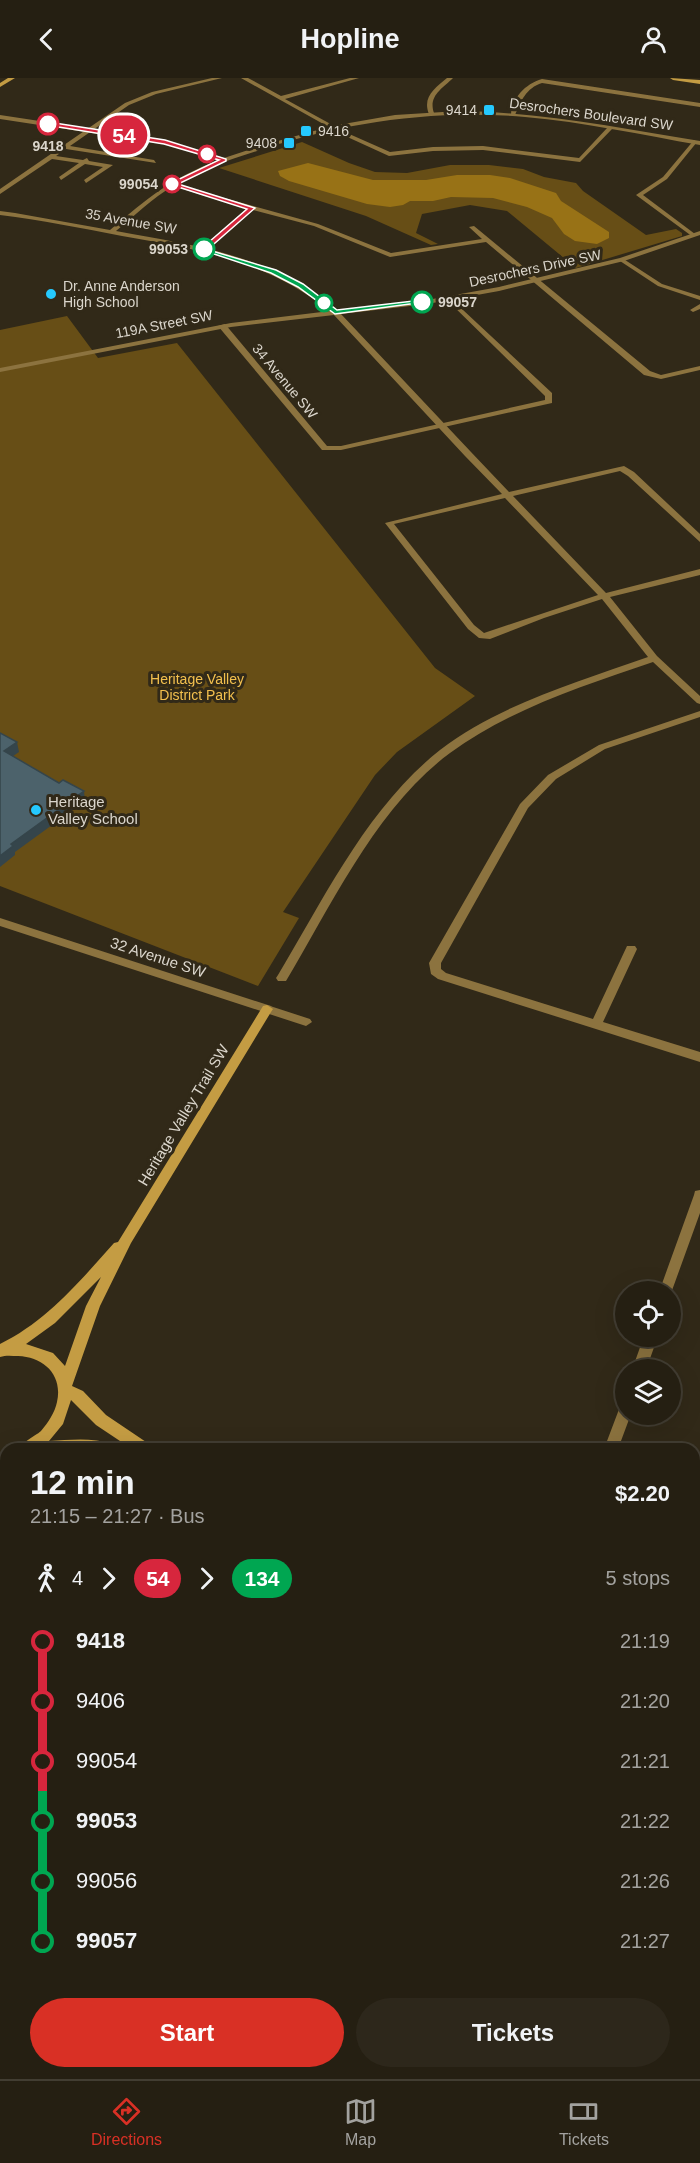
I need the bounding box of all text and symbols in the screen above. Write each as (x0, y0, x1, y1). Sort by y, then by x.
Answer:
icon: back (30, 23, 63, 56)
icon: person (637, 23, 670, 56)
text: Hopline (301, 24, 400, 54)
street label: Desrochers Boulevard SW (508, 95, 675, 134)
place label: 9414 (446, 102, 477, 118)
marker: 9414 (482, 103, 496, 117)
marker: 9418 (37, 113, 59, 135)
line badge: 54 (97, 116, 151, 154)
place label: 9416 (318, 123, 349, 139)
text: 54 (112, 124, 136, 147)
marker: 9416 (299, 124, 313, 138)
place label: 9408 (246, 135, 277, 151)
marker: 9408 (282, 136, 296, 150)
place label: 9418 (32, 138, 64, 154)
unlabelled marker (198, 145, 216, 163)
marker: 99054 (163, 175, 181, 193)
place label: 99054 (119, 176, 158, 192)
street label: 35 Avenue SW (84, 205, 179, 237)
marker: 99053 (193, 238, 215, 260)
place label: 99053 (149, 241, 188, 257)
street label: Desrochers Drive SW (468, 246, 603, 290)
place label: Dr. Anne Anderson High School (63, 278, 180, 310)
marker: Dr. Anne Anderson High School (44, 287, 58, 301)
marker: 99057 (411, 291, 433, 313)
unlabelled marker (315, 294, 333, 312)
place label: 99057 (438, 294, 477, 310)
street label: 119A Street SW (114, 307, 215, 341)
street label: 34 Avenue SW (249, 340, 321, 422)
park label: Heritage Valley District Park (150, 671, 244, 703)
place label: Heritage Valley School (48, 793, 138, 827)
marker: Heritage Valley School (29, 803, 43, 817)
street label: 32 Avenue SW (108, 934, 208, 981)
street label: Heritage Valley Trail SW (134, 1041, 232, 1189)
map controls (615, 1281, 681, 1425)
button: locate (615, 1281, 681, 1347)
button: layers (615, 1359, 681, 1425)
text: 12 min (30, 1464, 135, 1501)
text: $2.20 (615, 1481, 670, 1506)
text: 21:15 – 21:27 · Bus (30, 1505, 205, 1527)
icon: walk (30, 1562, 63, 1595)
icon: forward (92, 1562, 125, 1595)
icon: forward (190, 1562, 223, 1595)
text: 4 (72, 1567, 83, 1589)
text: 54 (146, 1567, 169, 1590)
text: 134 (244, 1567, 280, 1590)
text: 5 stops (606, 1567, 670, 1589)
text: 9418 (76, 1628, 125, 1653)
text: 21:19 (620, 1630, 670, 1652)
text: 9406 (76, 1688, 125, 1713)
text: 21:20 (620, 1690, 670, 1712)
text: 99054 (76, 1748, 137, 1773)
text: 21:21 (620, 1750, 670, 1772)
text: 99053 (76, 1808, 137, 1833)
text: 21:22 (620, 1810, 670, 1832)
text: 99056 (76, 1868, 137, 1893)
text: 21:26 (620, 1870, 670, 1892)
text: 99057 (76, 1928, 137, 1953)
text: 21:27 (620, 1930, 670, 1952)
button: Start (30, 1998, 344, 2067)
button: Tickets (356, 1998, 670, 2067)
tab: Directions (91, 2095, 162, 2149)
tab: Map (344, 2095, 377, 2149)
tab: Tickets (559, 2095, 609, 2149)

